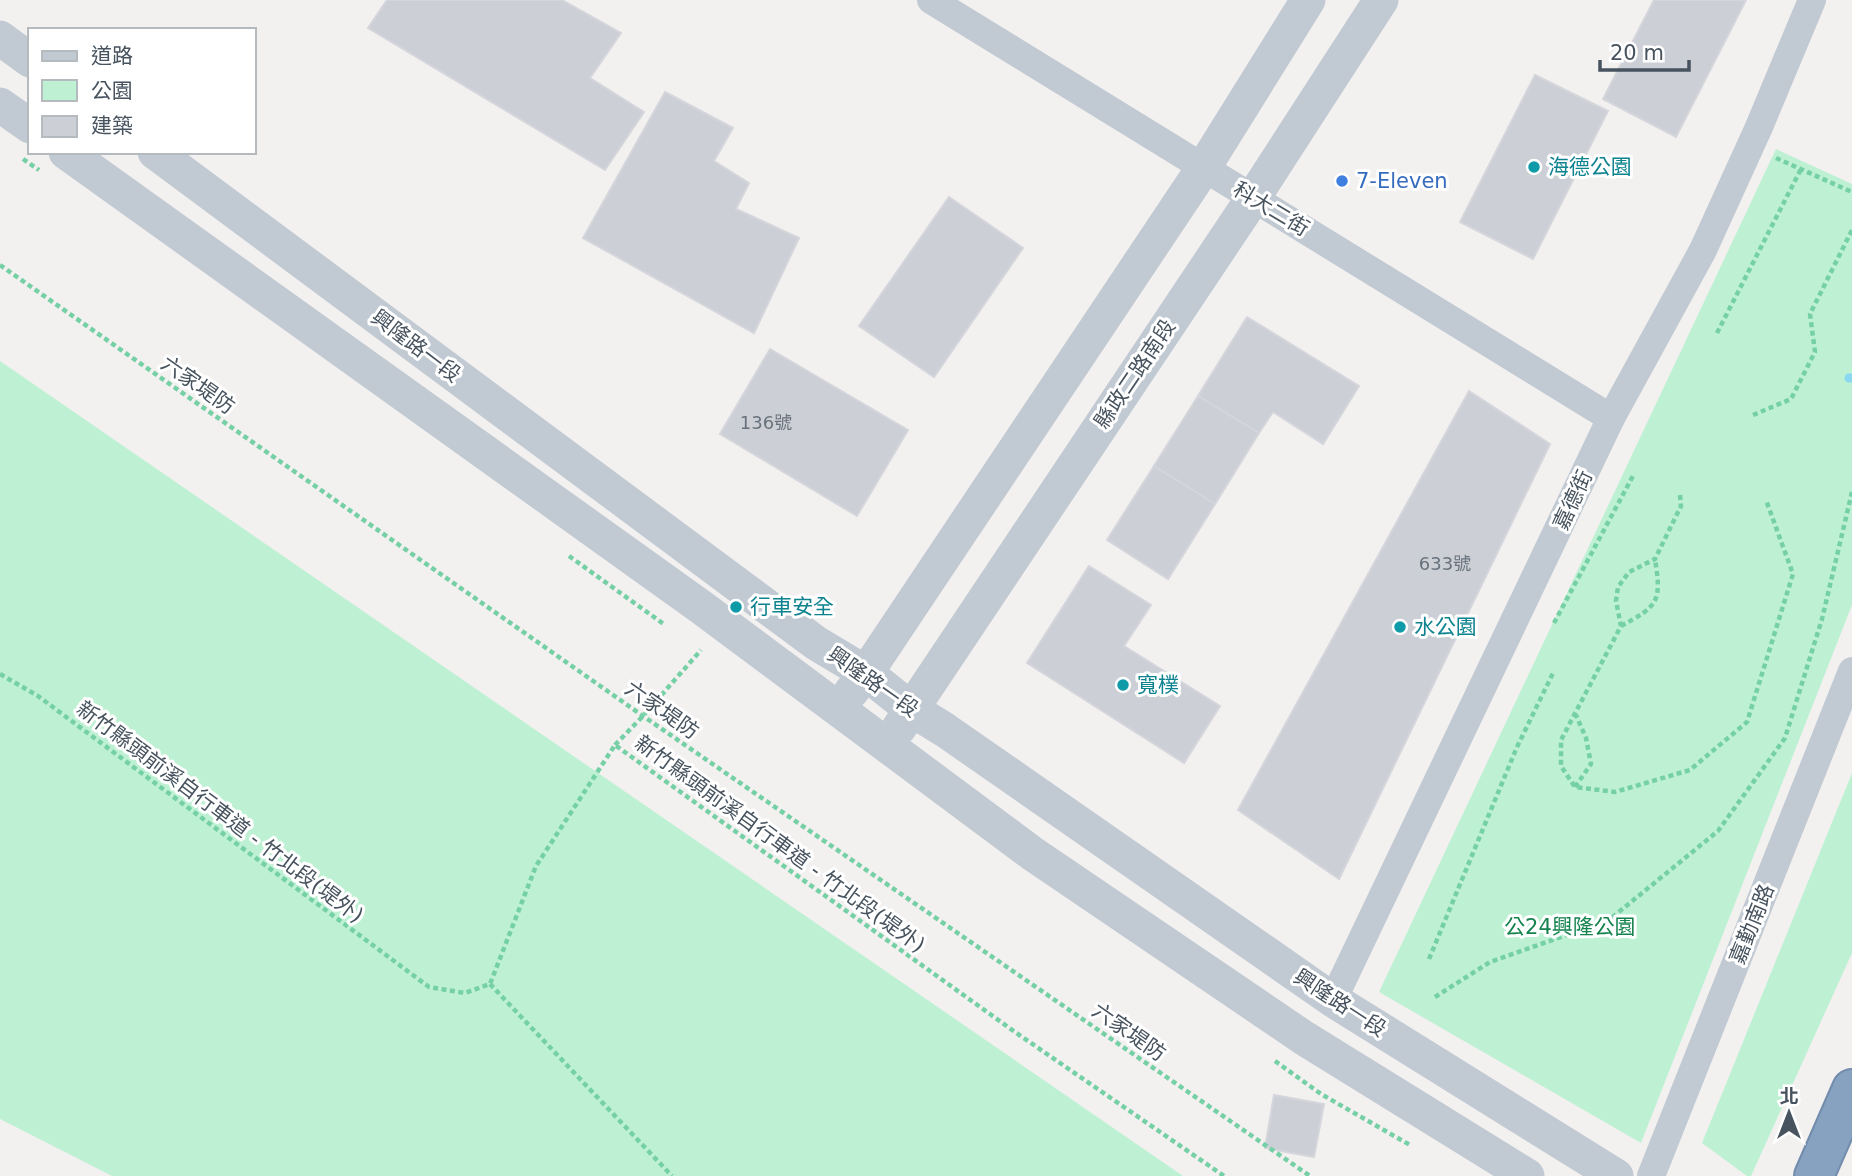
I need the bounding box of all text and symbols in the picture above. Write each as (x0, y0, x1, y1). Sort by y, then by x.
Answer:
legend (28, 28, 256, 154)
scale bar (1600, 28, 1689, 72)
text: 20 m (1610, 41, 1664, 65)
text: 道路 (91, 44, 133, 68)
text: 公園 (91, 79, 133, 103)
text: 建築 (91, 114, 133, 138)
place label: 海德公園 (1548, 155, 1632, 179)
marker: 海德公園 (1526, 159, 1542, 175)
place label: 7-Eleven (1356, 169, 1448, 193)
marker: 7-Eleven (1334, 173, 1350, 189)
street label: 科大二街 (1229, 177, 1313, 241)
street label: 興隆路一段 (367, 305, 465, 387)
street label: 縣政二路南段 (1090, 315, 1180, 433)
street label: 六家堤防 (157, 351, 239, 419)
house number: 136號 (740, 412, 792, 433)
street label: 嘉德街 (1549, 466, 1597, 534)
house number: 633號 (1419, 553, 1471, 574)
place label: 行車安全 (750, 595, 834, 619)
marker: 行車安全 (728, 599, 744, 615)
place label: 水公園 (1414, 615, 1477, 639)
marker: 水公園 (1392, 619, 1408, 635)
street label: 興隆路一段 (823, 642, 923, 722)
place label: 寬樸 (1137, 673, 1179, 697)
street label: 六家堤防 (621, 676, 703, 744)
marker: 寬樸 (1115, 677, 1131, 693)
street label: 新竹縣頭前溪自行車道 - 竹北段(堤外) (72, 696, 368, 928)
street label: 新竹縣頭前溪自行車道 - 竹北段(堤外) (630, 731, 930, 957)
street label: 嘉勤南路 (1725, 881, 1779, 967)
park label: 公24興隆公園 (1504, 915, 1636, 939)
street label: 興隆路一段 (1289, 964, 1391, 1042)
street label: 六家堤防 (1088, 998, 1170, 1066)
north arrow (1754, 1078, 1824, 1148)
text: 北 (1779, 1085, 1799, 1107)

